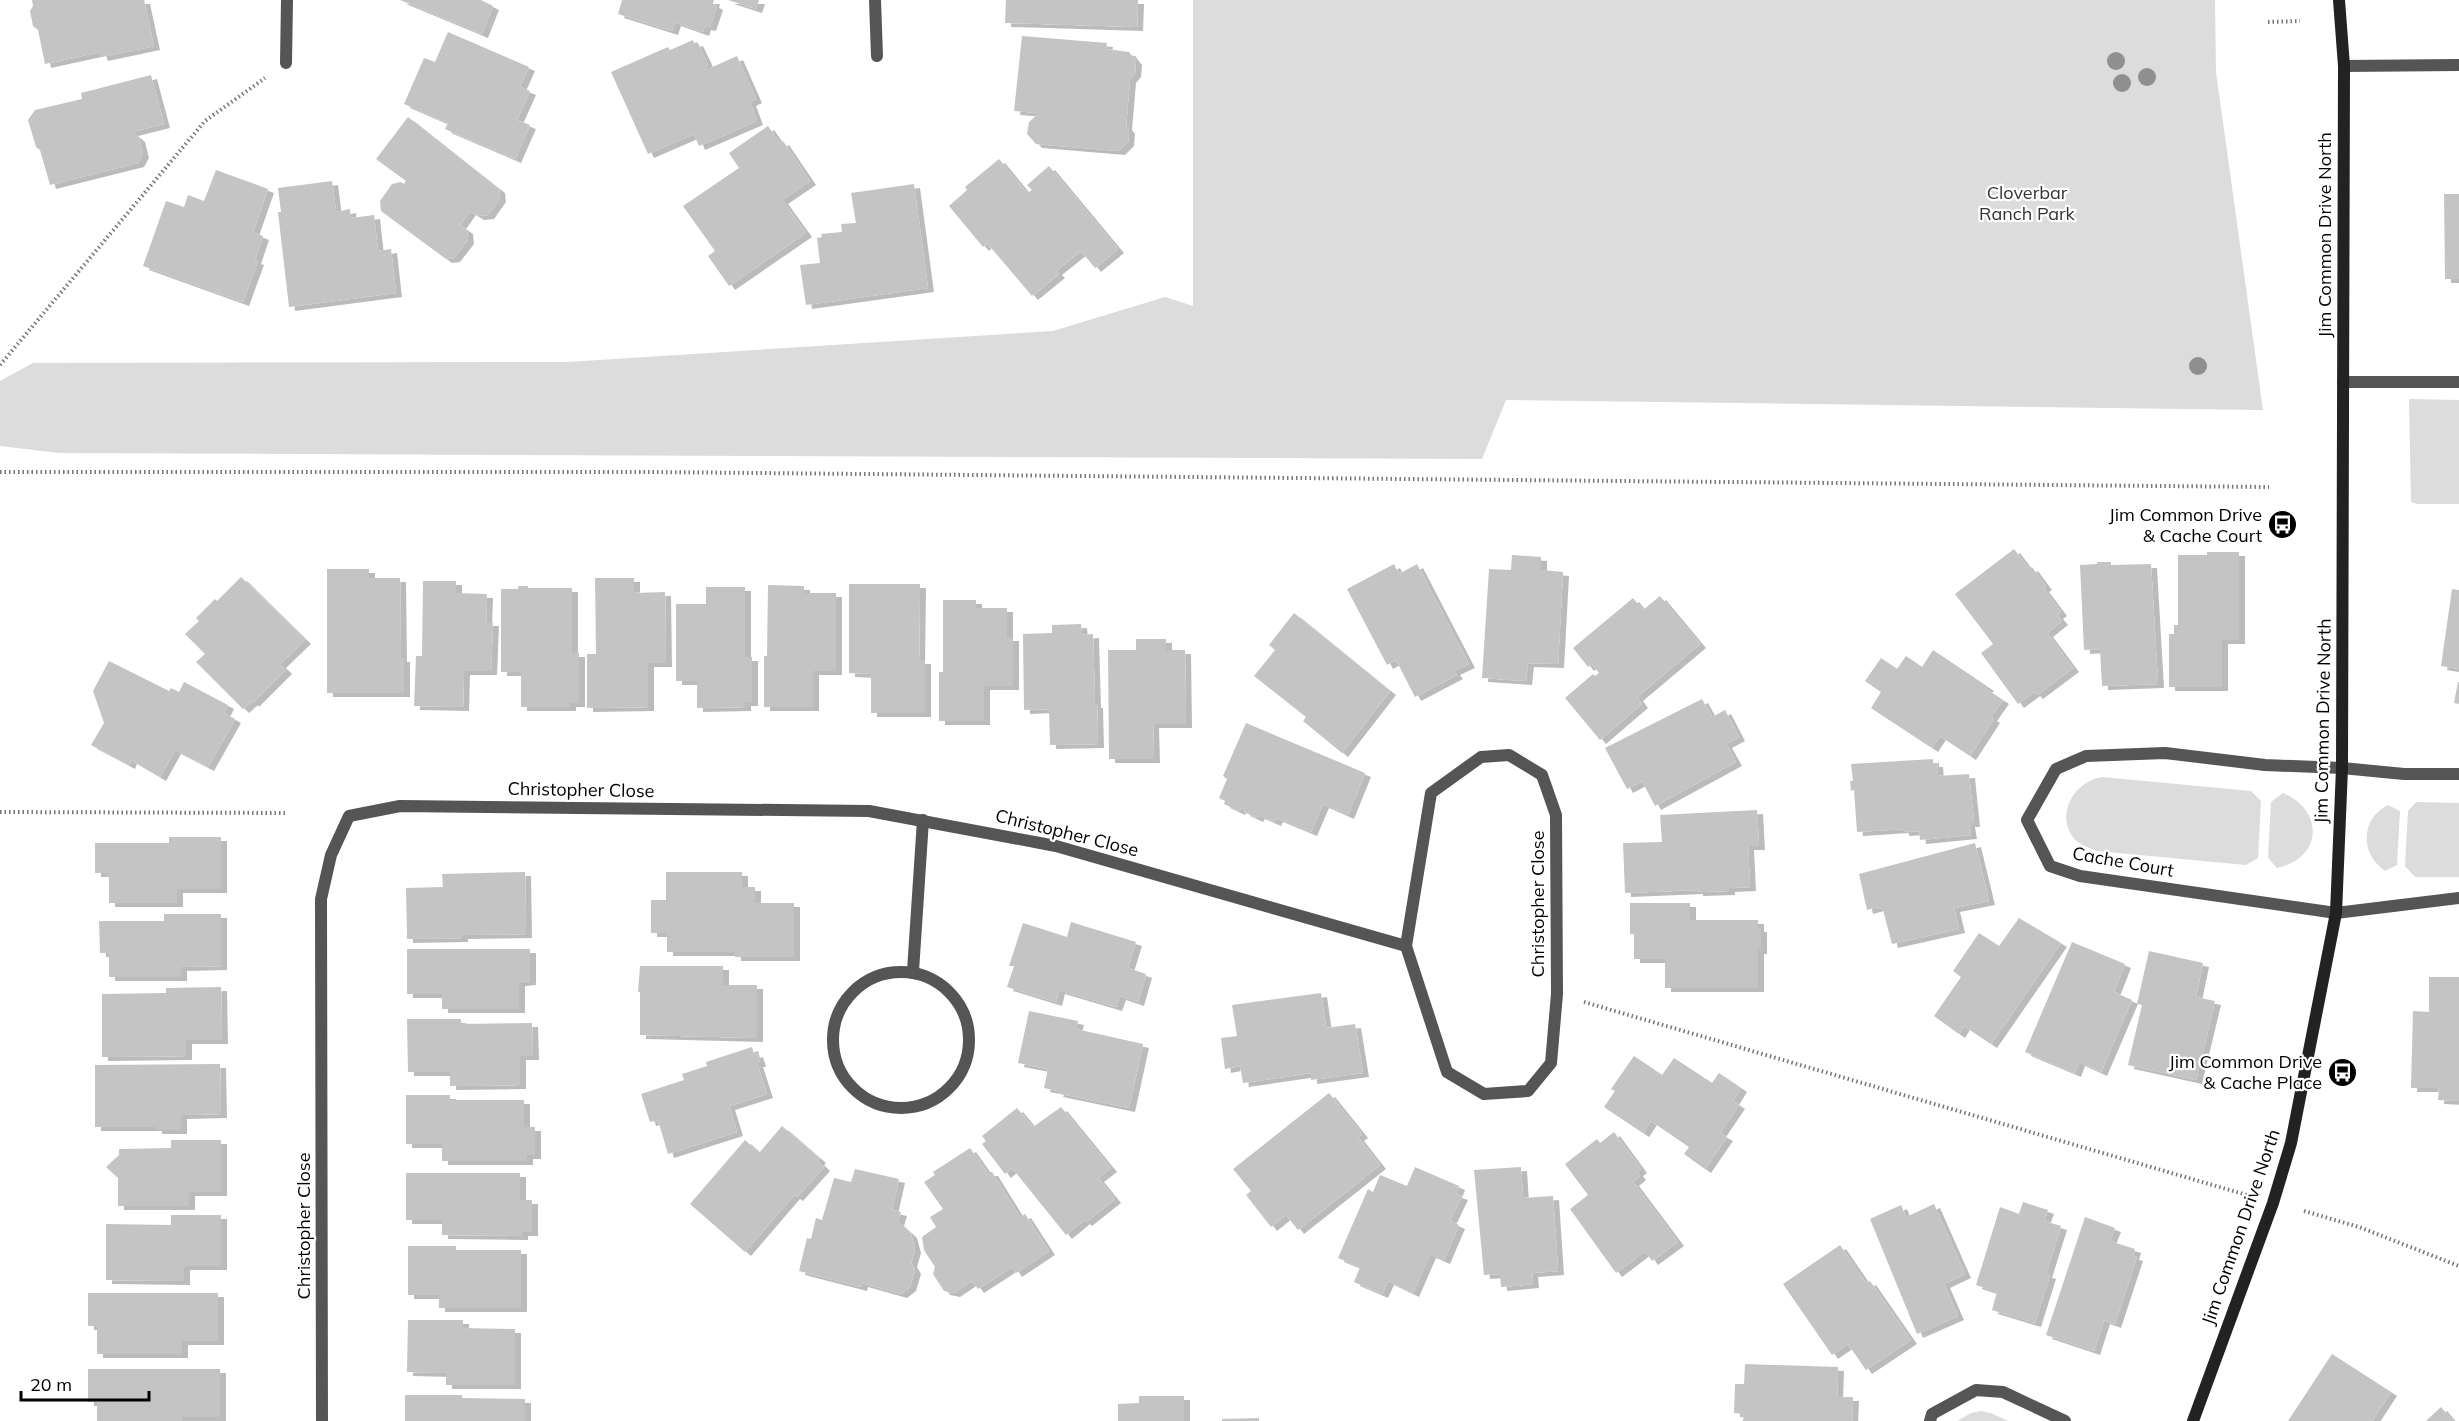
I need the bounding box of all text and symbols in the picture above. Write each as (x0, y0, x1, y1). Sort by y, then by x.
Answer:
street label: Jim Common Drive North (2313, 132, 2336, 338)
park label: Cloverbar Ranch Park (1979, 181, 2076, 225)
place label: Jim Common Drive & Cache Court (2109, 503, 2262, 547)
bus stop icon: Jim Common Drive & Cache Court (2267, 509, 2299, 541)
street label: Jim Common Drive North (2309, 618, 2336, 824)
street label: Christopher Close (507, 777, 655, 802)
street label: Christopher Close (993, 804, 1141, 861)
street label: Christopher Close (1526, 831, 1549, 977)
street label: Cache Court (2071, 841, 2176, 882)
place label: Jim Common Drive & Cache Place (2169, 1050, 2322, 1094)
bus stop icon: Jim Common Drive & Cache Place (2327, 1056, 2359, 1088)
street label: Jim Common Drive North (2196, 1126, 2285, 1328)
street label: Christopher Close (292, 1153, 315, 1299)
scale bar (21, 1364, 148, 1402)
text: 20 m (30, 1373, 72, 1396)

